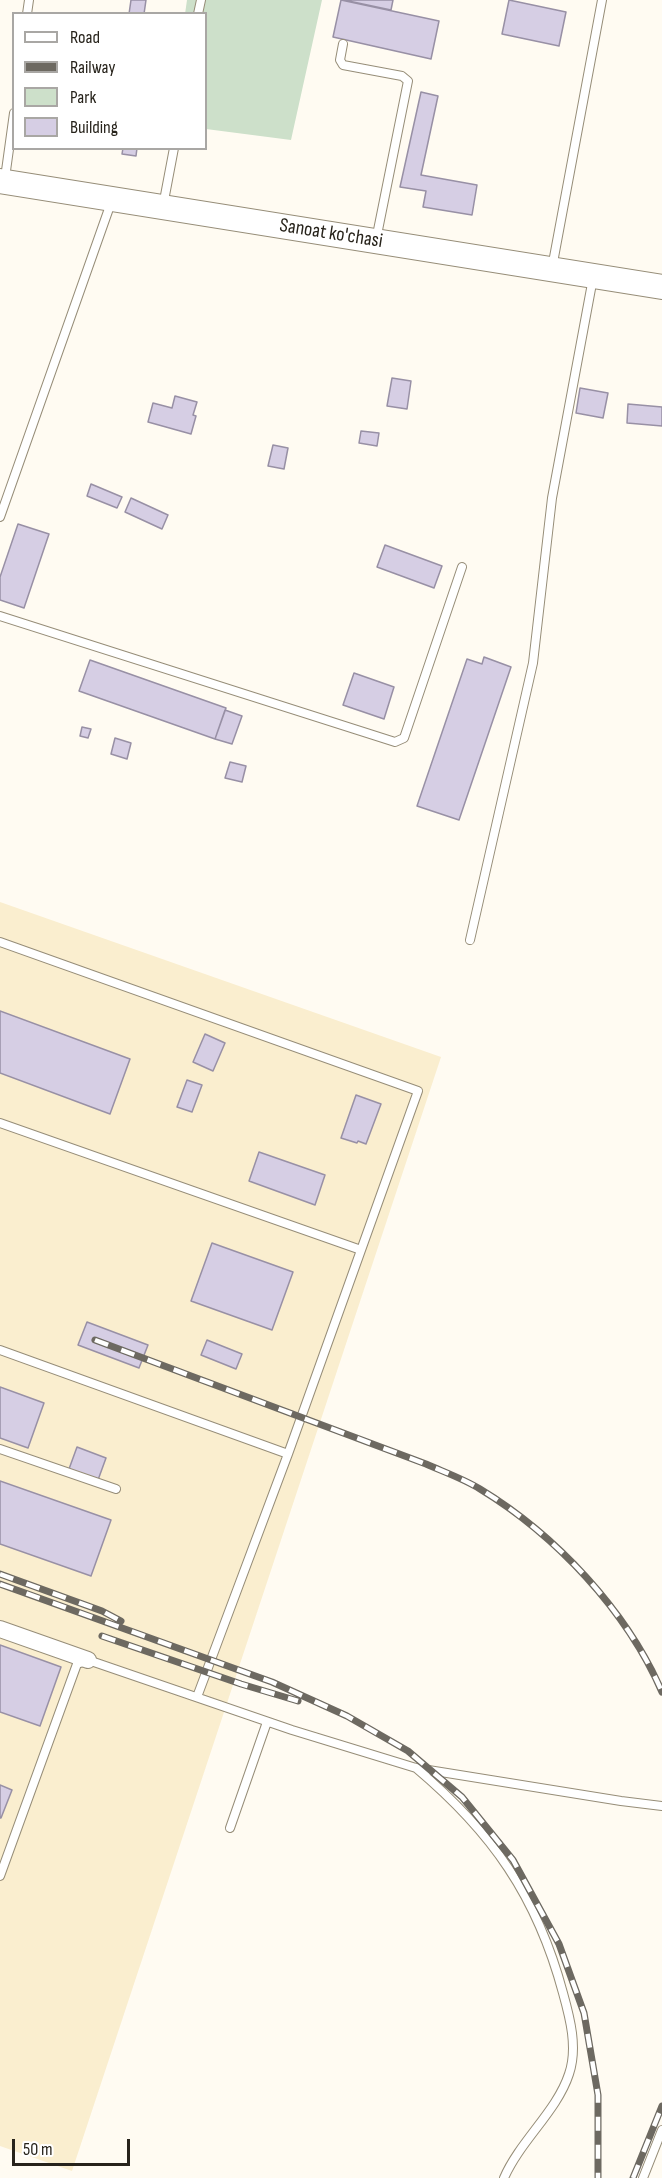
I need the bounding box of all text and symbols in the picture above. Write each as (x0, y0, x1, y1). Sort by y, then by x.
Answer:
legend (12, 12, 207, 150)
text: Road (70, 27, 100, 48)
text: Railway (70, 57, 115, 78)
text: Park (70, 87, 96, 108)
text: Building (70, 117, 118, 138)
street label: Sanoat ko'chasi (278, 214, 384, 254)
scale bar (15, 2127, 134, 2165)
text: 50 m (23, 2139, 53, 2160)

